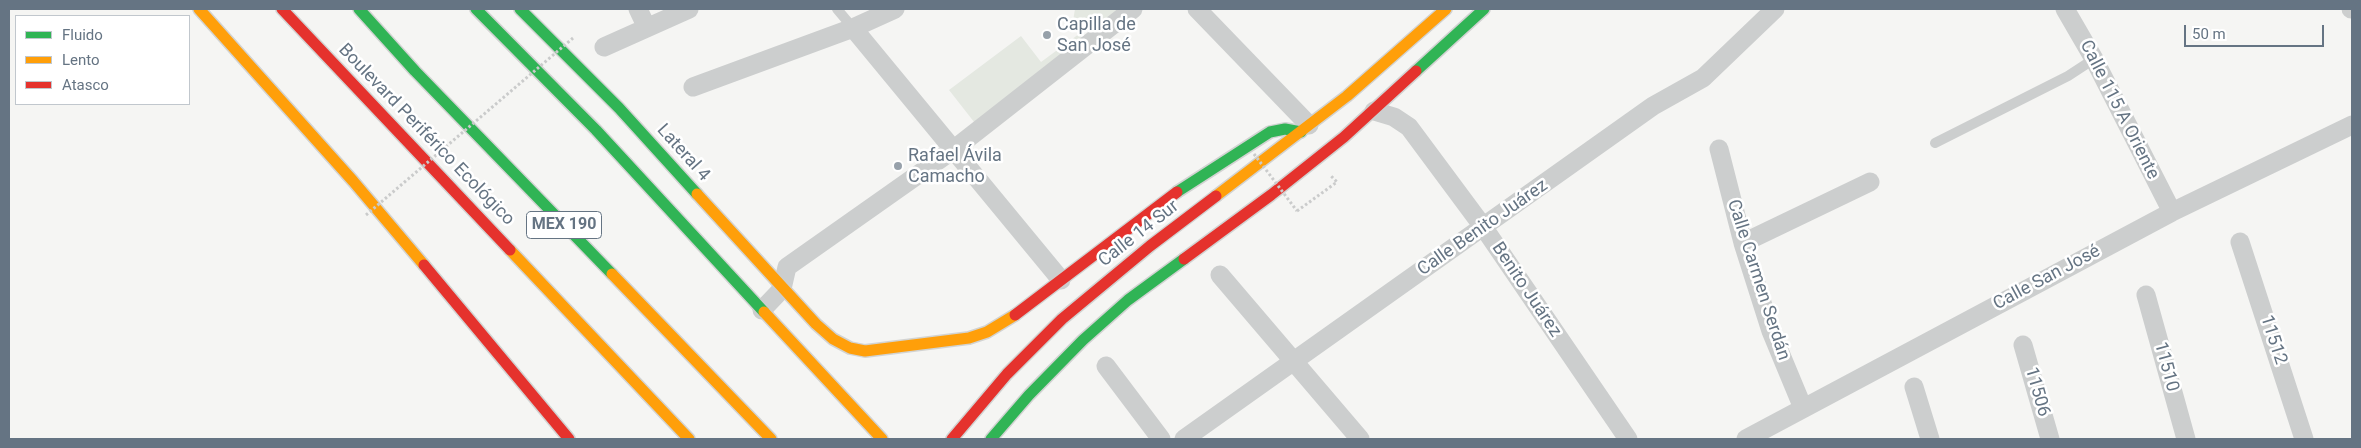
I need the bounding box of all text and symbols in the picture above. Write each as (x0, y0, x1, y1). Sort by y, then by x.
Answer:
place label: Capilla de San José (1057, 14, 1136, 56)
legend (15, 15, 190, 105)
scale bar (2186, 15, 2326, 47)
text: 50 m (2192, 25, 2226, 43)
text: Fluido (62, 26, 103, 44)
marker: Capilla de San José (1041, 29, 1053, 41)
street label: Calle 115 A Oriente (2075, 37, 2163, 183)
street label: Boulevard Periférico Ecológico (333, 40, 519, 230)
text: Lento (62, 51, 100, 69)
text: Atasco (62, 76, 109, 94)
street label: Lateral 4 (652, 120, 714, 186)
place label: Rafael Ávila Camacho (908, 145, 1002, 188)
marker: Rafael Ávila Camacho (892, 160, 904, 172)
street label: Calle Benito Juárez (1414, 175, 1552, 281)
street label: Calle 14 Sur (1095, 196, 1183, 272)
street label: Calle Carmen Serdán (1722, 197, 1794, 363)
road number: MEX 190 (526, 212, 602, 238)
street label: Benito Juárez (1486, 239, 1566, 341)
street label: Calle San José (1990, 241, 2104, 315)
street label: 11512 (2255, 313, 2291, 367)
street label: 11510 (2149, 340, 2183, 394)
street label: 11506 (2020, 365, 2054, 419)

